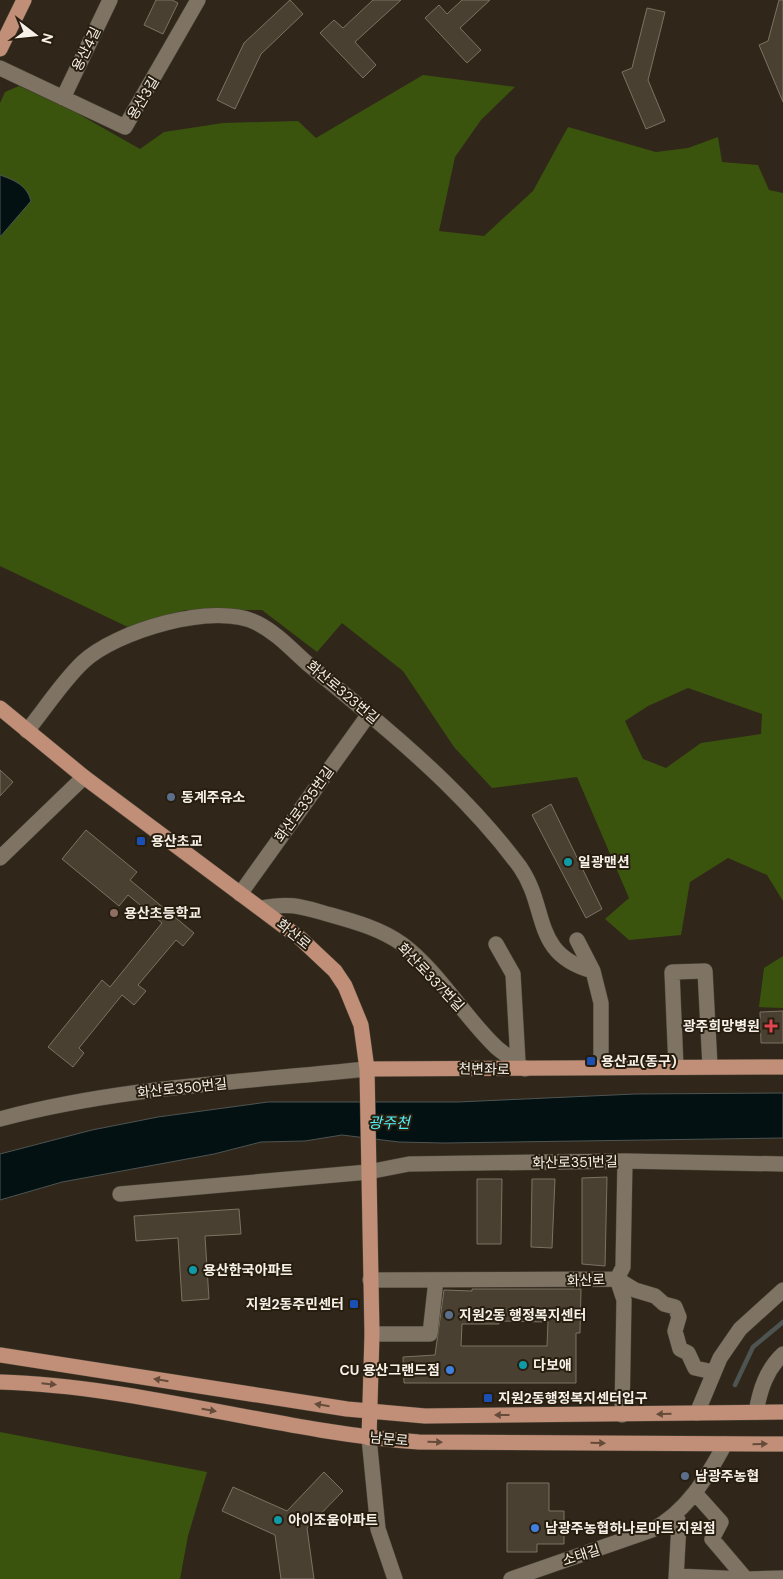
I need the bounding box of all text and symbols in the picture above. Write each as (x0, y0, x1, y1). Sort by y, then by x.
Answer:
north arrow (10, 10, 60, 60)
street label: 용산4길 (68, 24, 104, 74)
text: N (37, 31, 58, 46)
street label: 용산3길 (123, 73, 163, 123)
street label: 화산로323번길 (303, 656, 383, 728)
street label: 화산로335번길 (270, 763, 338, 845)
place label: 동계주유소 (181, 788, 246, 806)
marker: 동계주유소 (165, 791, 177, 803)
place label: 용산초교 (151, 832, 203, 850)
marker: 용산초교 (135, 835, 147, 847)
place label: 일광맨션 (578, 853, 630, 871)
marker: 일광맨션 (562, 856, 574, 868)
place label: 용산초등학교 (124, 904, 201, 922)
marker: 용산초등학교 (108, 907, 120, 919)
street label: 화산로 (273, 915, 315, 953)
street label: 화산로337번길 (394, 939, 468, 1015)
place label: 광주희망병원 (683, 1017, 760, 1035)
marker: 광주희망병원 (764, 1019, 778, 1033)
place label: 용산교(동구) (601, 1052, 677, 1070)
marker: 용산교(동구) (585, 1055, 597, 1067)
street label: 천변좌로 (458, 1060, 510, 1078)
street label: 화산로350번길 (136, 1074, 228, 1102)
water label: 광주천 (368, 1113, 412, 1133)
street label: 화산로351번길 (532, 1152, 618, 1172)
place label: 용산한국아파트 (203, 1261, 293, 1279)
marker: 용산한국아파트 (187, 1264, 199, 1276)
street label: 화산로 (566, 1270, 606, 1290)
place label: 지원2동주민센터 (246, 1295, 344, 1313)
marker: 지원2동주민센터 (348, 1298, 360, 1310)
place label: 지원2동 행정복지센터 (459, 1306, 586, 1324)
marker: 지원2동 행정복지센터 (443, 1309, 455, 1321)
place label: 다보애 (533, 1356, 572, 1374)
marker: 다보애 (517, 1359, 529, 1371)
place label: CU 용산그랜드점 (340, 1361, 440, 1379)
marker: CU 용산그랜드점 (444, 1364, 456, 1376)
one-way arrow (153, 1376, 169, 1384)
one-way arrow (41, 1381, 57, 1389)
place label: 지원2동행정복지센터입구 (498, 1389, 648, 1407)
marker: 지원2동행정복지센터입구 (482, 1392, 494, 1404)
one-way arrow (313, 1401, 329, 1409)
one-way arrow (201, 1406, 217, 1414)
one-way arrow (656, 1410, 672, 1418)
one-way arrow (494, 1411, 510, 1419)
street label: 남문로 (369, 1428, 409, 1450)
one-way arrow (427, 1438, 443, 1446)
one-way arrow (590, 1439, 606, 1447)
one-way arrow (752, 1440, 768, 1448)
place label: 남광주농협 (695, 1467, 759, 1485)
marker: 남광주농협 (679, 1470, 691, 1482)
place label: 아이조움아파트 (288, 1511, 378, 1529)
marker: 아이조움아파트 (272, 1514, 284, 1526)
place label: 남광주농협하나로마트 지원점 (545, 1519, 716, 1537)
marker: 남광주농협하나로마트 지원점 (529, 1522, 541, 1534)
street label: 소태길 (560, 1540, 602, 1570)

